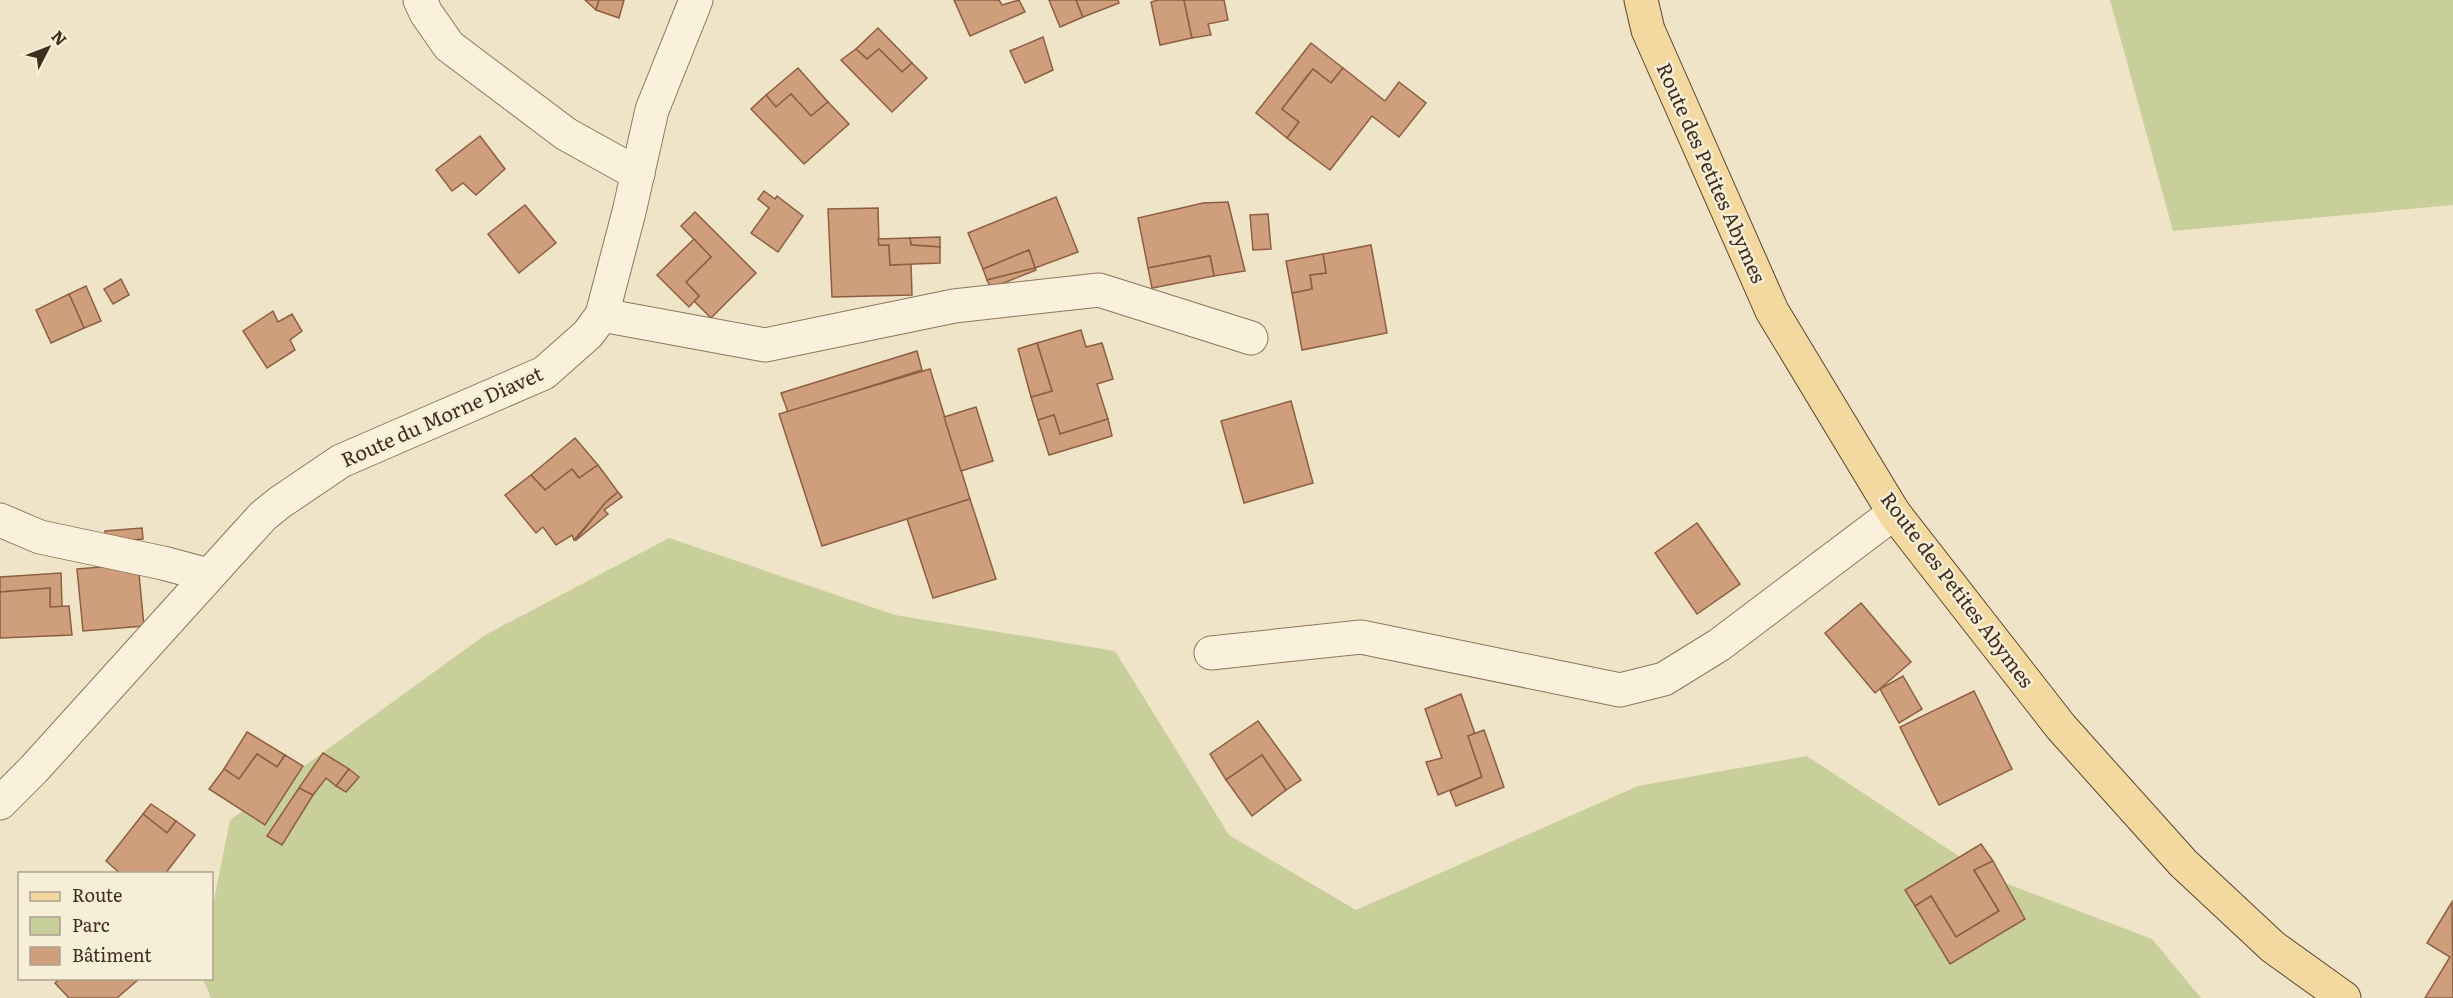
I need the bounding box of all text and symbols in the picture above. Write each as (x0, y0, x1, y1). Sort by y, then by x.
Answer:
north arrow (18, 18, 78, 78)
text: N (46, 24, 73, 50)
street label: Route des Petites Abymes (1651, 57, 1775, 287)
street label: Route du Morne Diavet (335, 357, 547, 473)
street label: Route des Petites Abymes (1875, 484, 2042, 693)
legend (18, 872, 213, 980)
text: Route (72, 881, 122, 908)
text: Parc (72, 911, 110, 938)
text: Bâtiment (72, 941, 152, 968)

